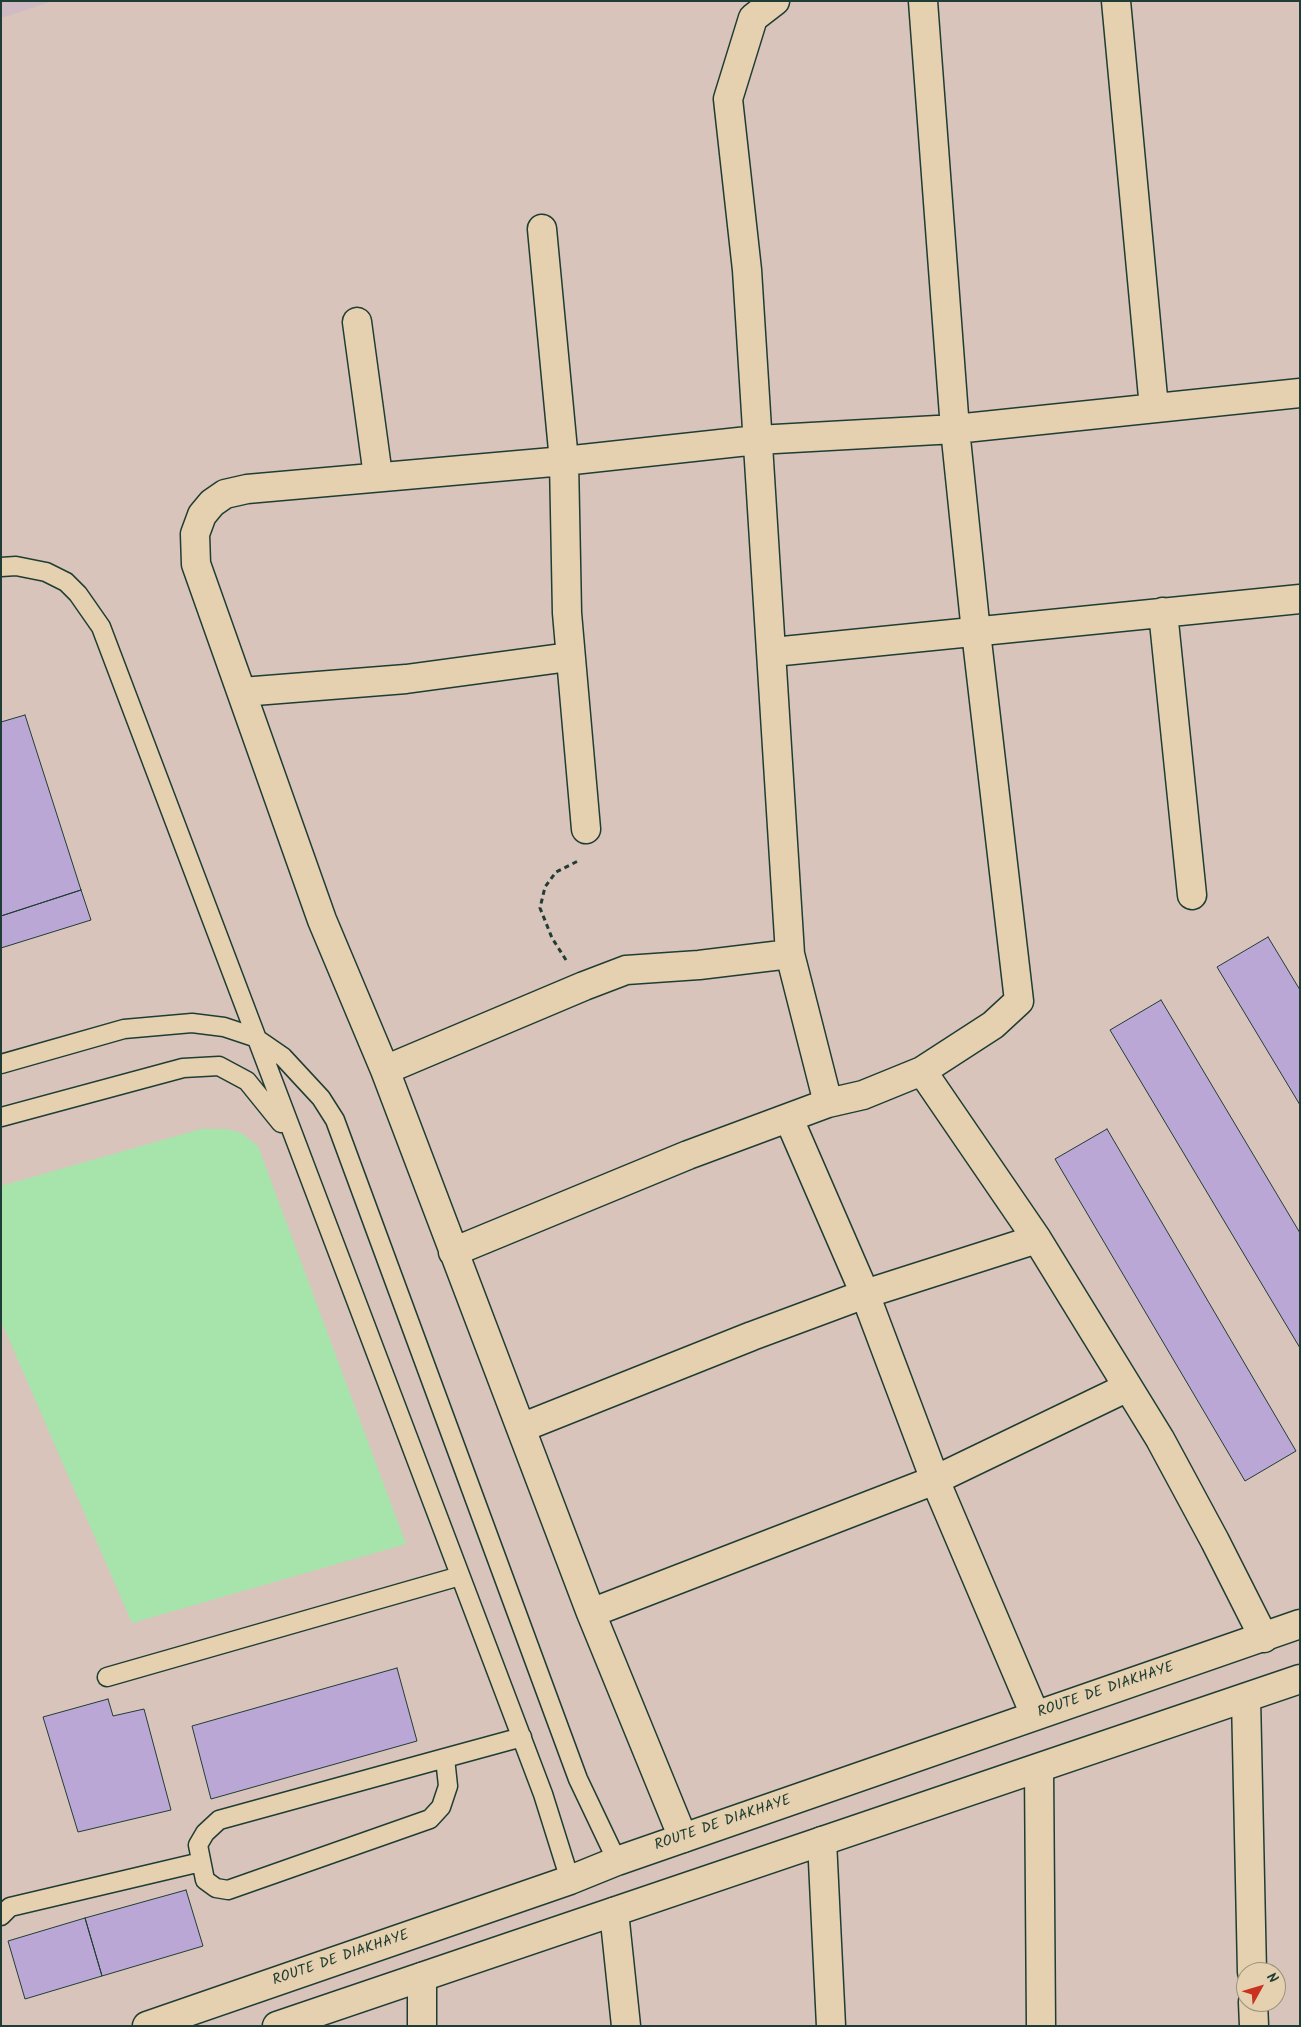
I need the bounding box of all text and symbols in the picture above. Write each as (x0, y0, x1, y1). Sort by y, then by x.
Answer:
street label: ROUTE DE DIAKHAYE (1035, 1659, 1177, 1723)
street label: ROUTE DE DIAKHAYE (652, 1792, 794, 1856)
street label: ROUTE DE DIAKHAYE (270, 1927, 412, 1991)
north arrow (1236, 1962, 1286, 2012)
text: N (1261, 1968, 1283, 1989)

